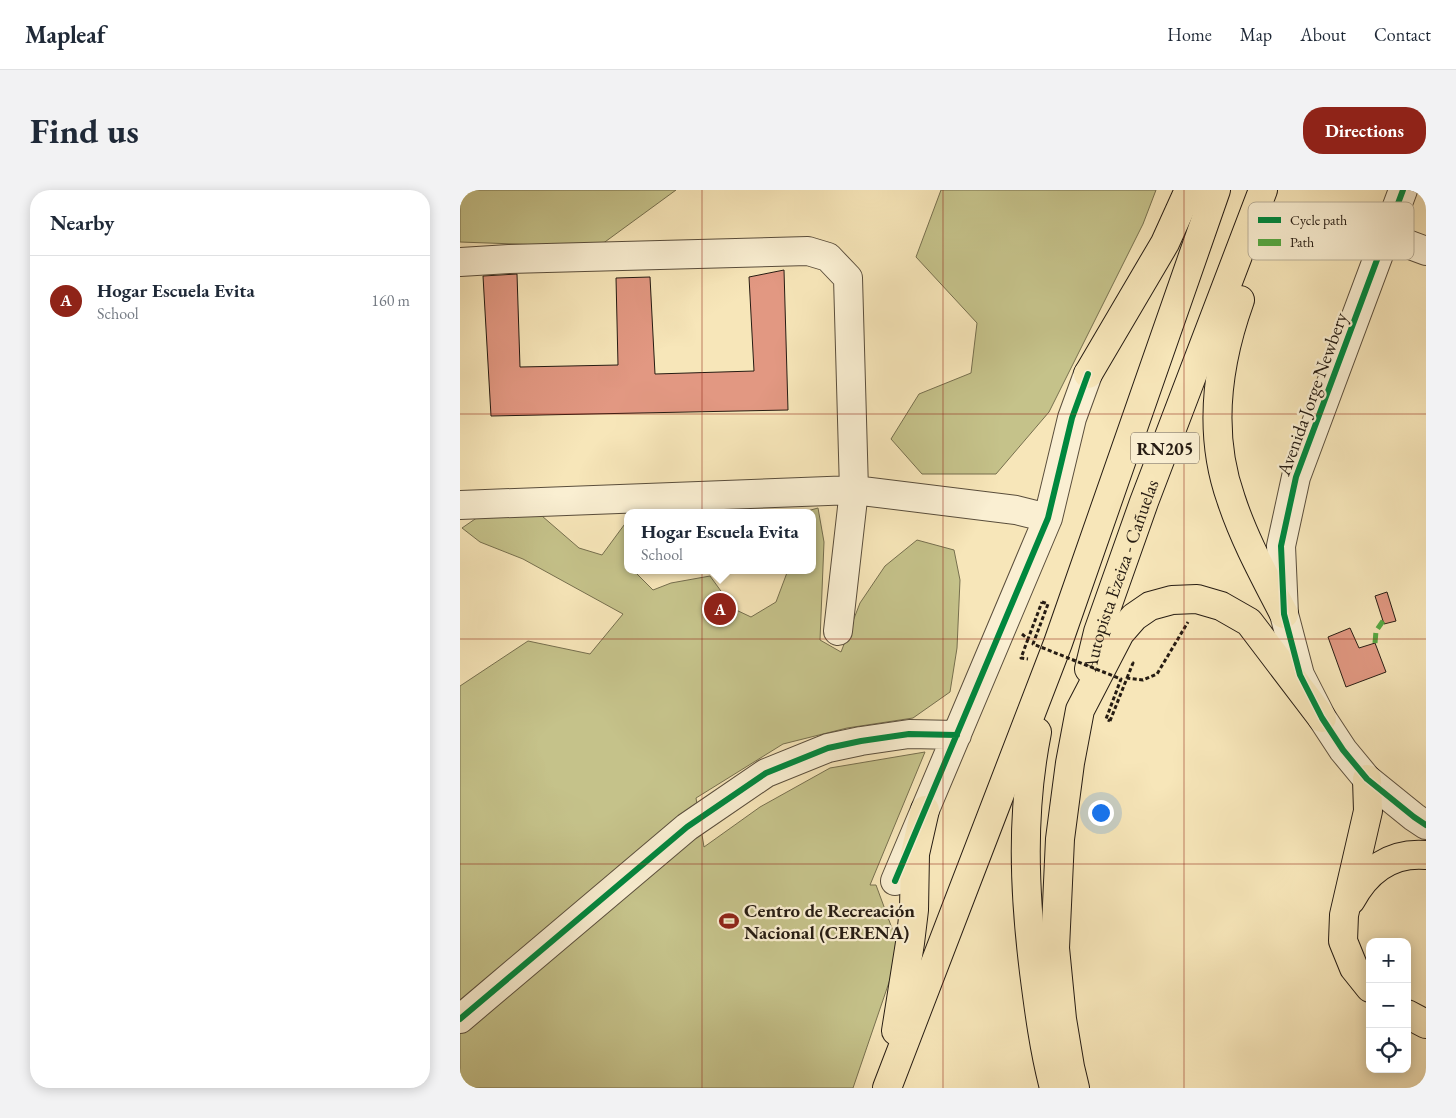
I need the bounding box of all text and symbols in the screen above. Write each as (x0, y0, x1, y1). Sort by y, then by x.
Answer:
text: Mapleaf (25, 19, 106, 50)
text: Home (1167, 23, 1212, 46)
text: Map (1240, 23, 1272, 46)
text: About (1300, 23, 1346, 46)
text: Contact (1374, 23, 1431, 46)
button: Directions (1303, 107, 1426, 154)
text: Find us (30, 108, 139, 153)
legend (1248, 202, 1414, 260)
text: Nearby (50, 209, 114, 236)
text: Cycle path (1290, 211, 1347, 229)
text: Path (1290, 233, 1314, 251)
text: Hogar Escuela Evita (97, 278, 255, 303)
text: A (60, 290, 72, 311)
text: 160 m (371, 290, 410, 311)
text: School (97, 303, 139, 324)
street label: Avenida Jorge Newbery (1271, 308, 1353, 480)
road number: RN205 (1131, 432, 1199, 464)
street label: Autopista Ezeiza - Cañuelas (1076, 476, 1164, 674)
popup (624, 509, 816, 574)
text: Hogar Escuela Evita (641, 519, 799, 544)
text: School (641, 544, 683, 565)
pin: A (704, 590, 736, 628)
your location (1088, 800, 1114, 826)
place label: Centro de Recreación Nacional (CERENA) (744, 898, 915, 945)
sports icon: Centro de Recreación Nacional (CERENA) (718, 910, 740, 932)
map controls (1366, 938, 1411, 1073)
button: + (1366, 938, 1411, 983)
button: − (1366, 983, 1411, 1028)
button: locate (1366, 1028, 1411, 1073)

